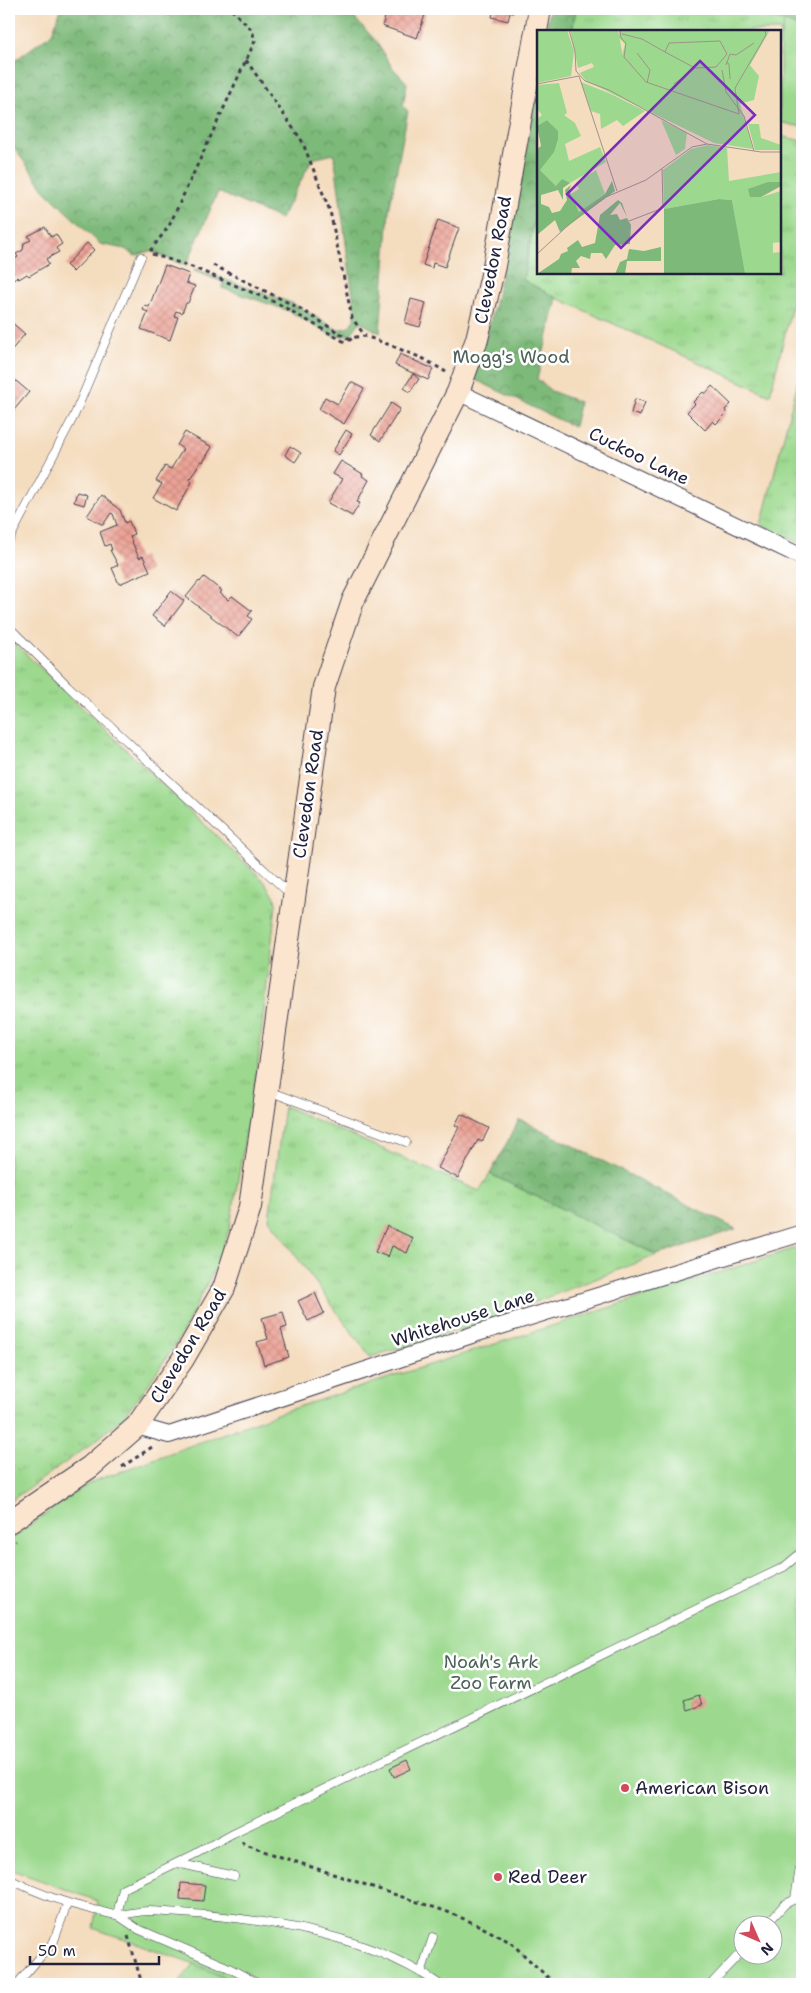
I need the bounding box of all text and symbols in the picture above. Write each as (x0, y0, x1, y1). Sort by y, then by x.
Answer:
inset map (537, 30, 781, 274)
street label: Clevedon Road (469, 194, 517, 326)
park label: Mogg's Wood (452, 345, 570, 369)
street label: Cuckoo Lane (585, 421, 693, 491)
street label: Clevedon Road (287, 728, 329, 860)
street label: Clevedon Road (144, 1284, 232, 1408)
street label: Whitehouse Lane (388, 1284, 538, 1352)
park label: Noah's Ark Zoo Farm (443, 1650, 539, 1695)
place label: American Bison (635, 1776, 769, 1800)
marker: American Bison (619, 1782, 631, 1794)
place label: Red Deer (508, 1865, 588, 1889)
marker: Red Deer (492, 1871, 504, 1883)
north arrow (734, 1916, 784, 1966)
scale bar (30, 1933, 159, 1965)
text: N (757, 1939, 777, 1959)
text: 50 m (38, 1941, 76, 1961)

